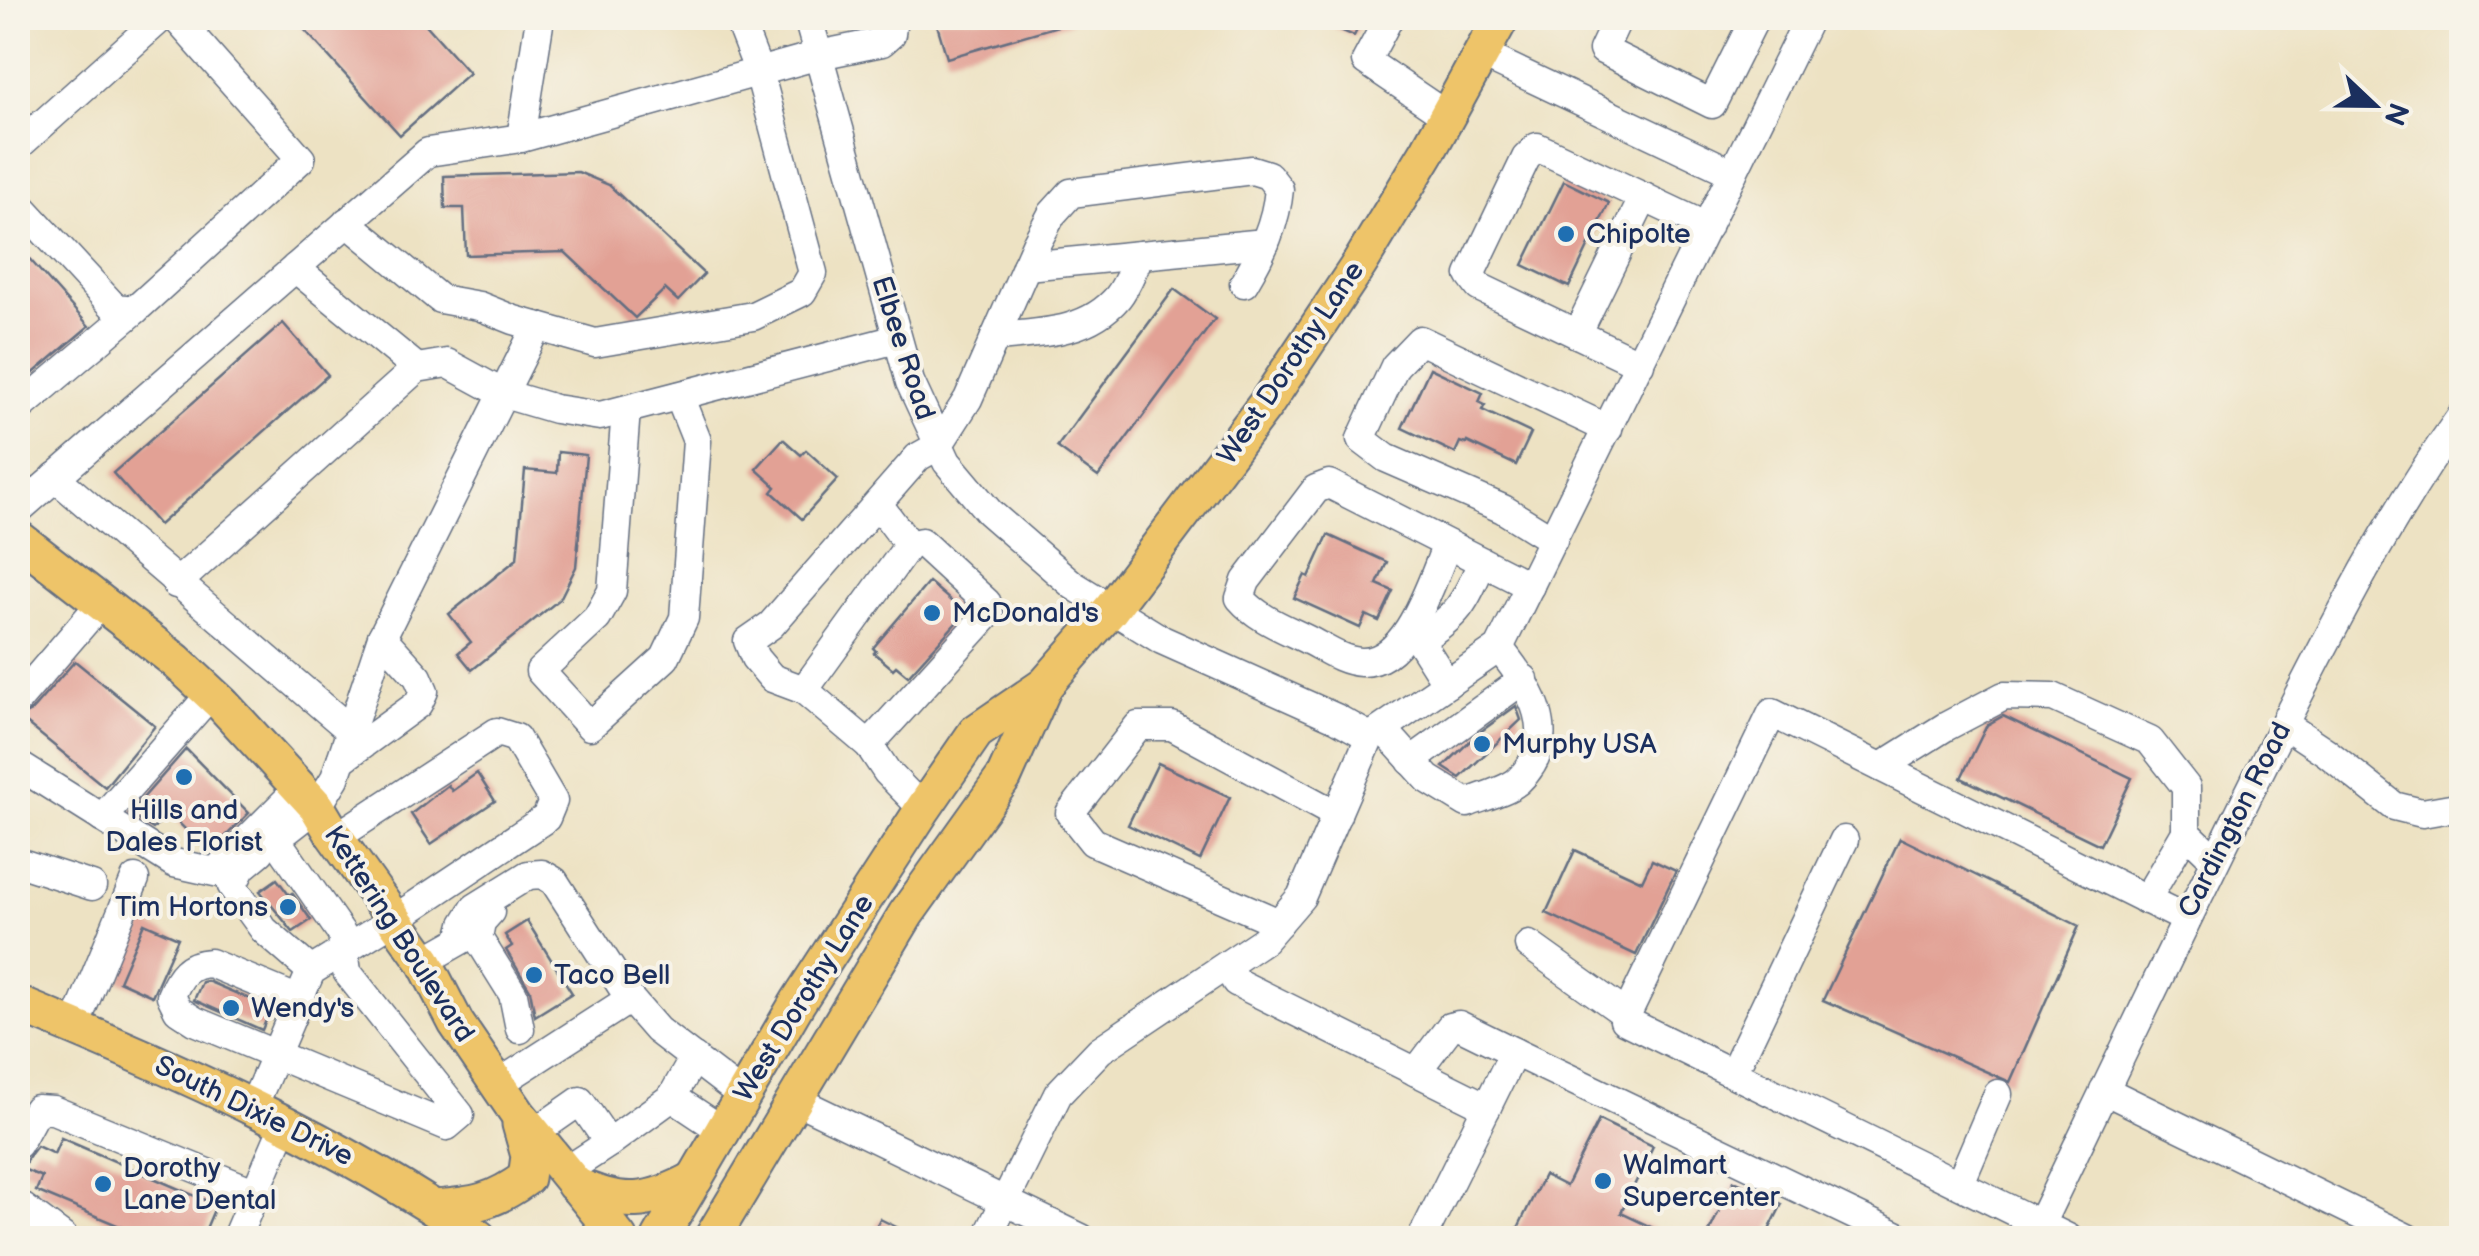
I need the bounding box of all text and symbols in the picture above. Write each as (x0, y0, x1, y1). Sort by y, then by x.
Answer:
north arrow (2324, 55, 2424, 155)
text: N (2377, 98, 2415, 130)
place label: Chipolte (1586, 218, 1691, 251)
marker: Chipolte (1555, 223, 1577, 245)
street label: West Dorothy Lane (1211, 255, 1371, 471)
street label: Elbee Road (864, 272, 942, 424)
place label: McDonald's (952, 597, 1099, 630)
marker: McDonald's (921, 602, 943, 624)
street label: Cardington Road (2172, 717, 2298, 923)
place label: Murphy USA (1502, 728, 1657, 761)
marker: Murphy USA (1471, 733, 1493, 755)
marker: Hills and Dales Florist (173, 766, 195, 788)
place label: Hills and Dales Florist (105, 794, 263, 859)
street label: Kettering Boulevard (317, 820, 481, 1048)
street label: West Dorothy Lane (727, 889, 881, 1107)
place label: Tim Hortons (115, 891, 268, 924)
marker: Tim Hortons (277, 896, 299, 918)
place label: Taco Bell (554, 959, 670, 992)
marker: Taco Bell (523, 964, 545, 986)
place label: Wendy's (251, 992, 354, 1025)
marker: Wendy's (220, 997, 242, 1019)
street label: South Dixie Drive (150, 1049, 358, 1173)
place label: Walmart Supercenter (1623, 1149, 1781, 1214)
place label: Dorothy Lane Dental (123, 1152, 276, 1217)
marker: Walmart Supercenter (1592, 1170, 1614, 1192)
marker: Dorothy Lane Dental (92, 1173, 114, 1195)

